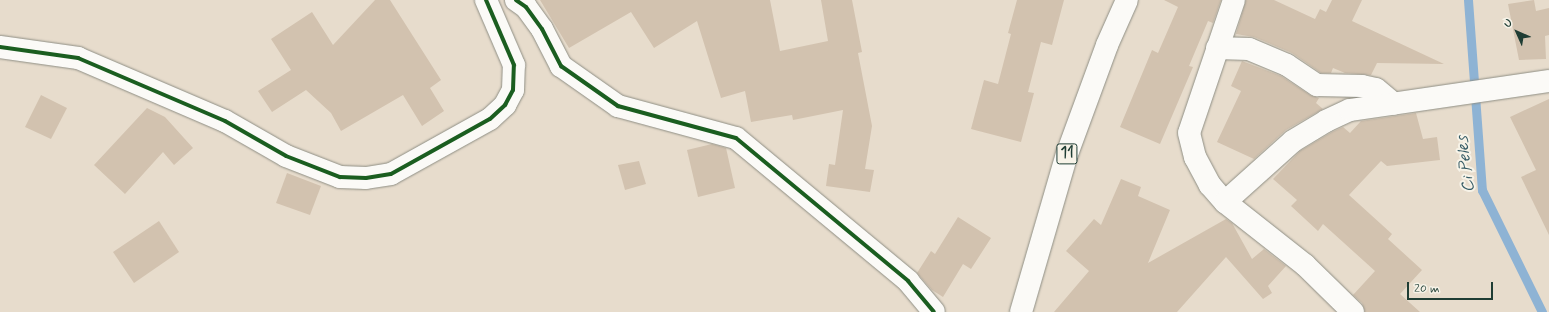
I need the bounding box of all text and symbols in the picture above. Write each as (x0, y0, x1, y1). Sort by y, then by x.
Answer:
north arrow (1497, 12, 1537, 52)
text: U (1501, 16, 1516, 31)
water label: Ci Peles (1452, 135, 1480, 193)
road number: 11 (1056, 141, 1078, 167)
scale bar (1409, 274, 1495, 300)
text: 20 m (1414, 281, 1440, 297)

